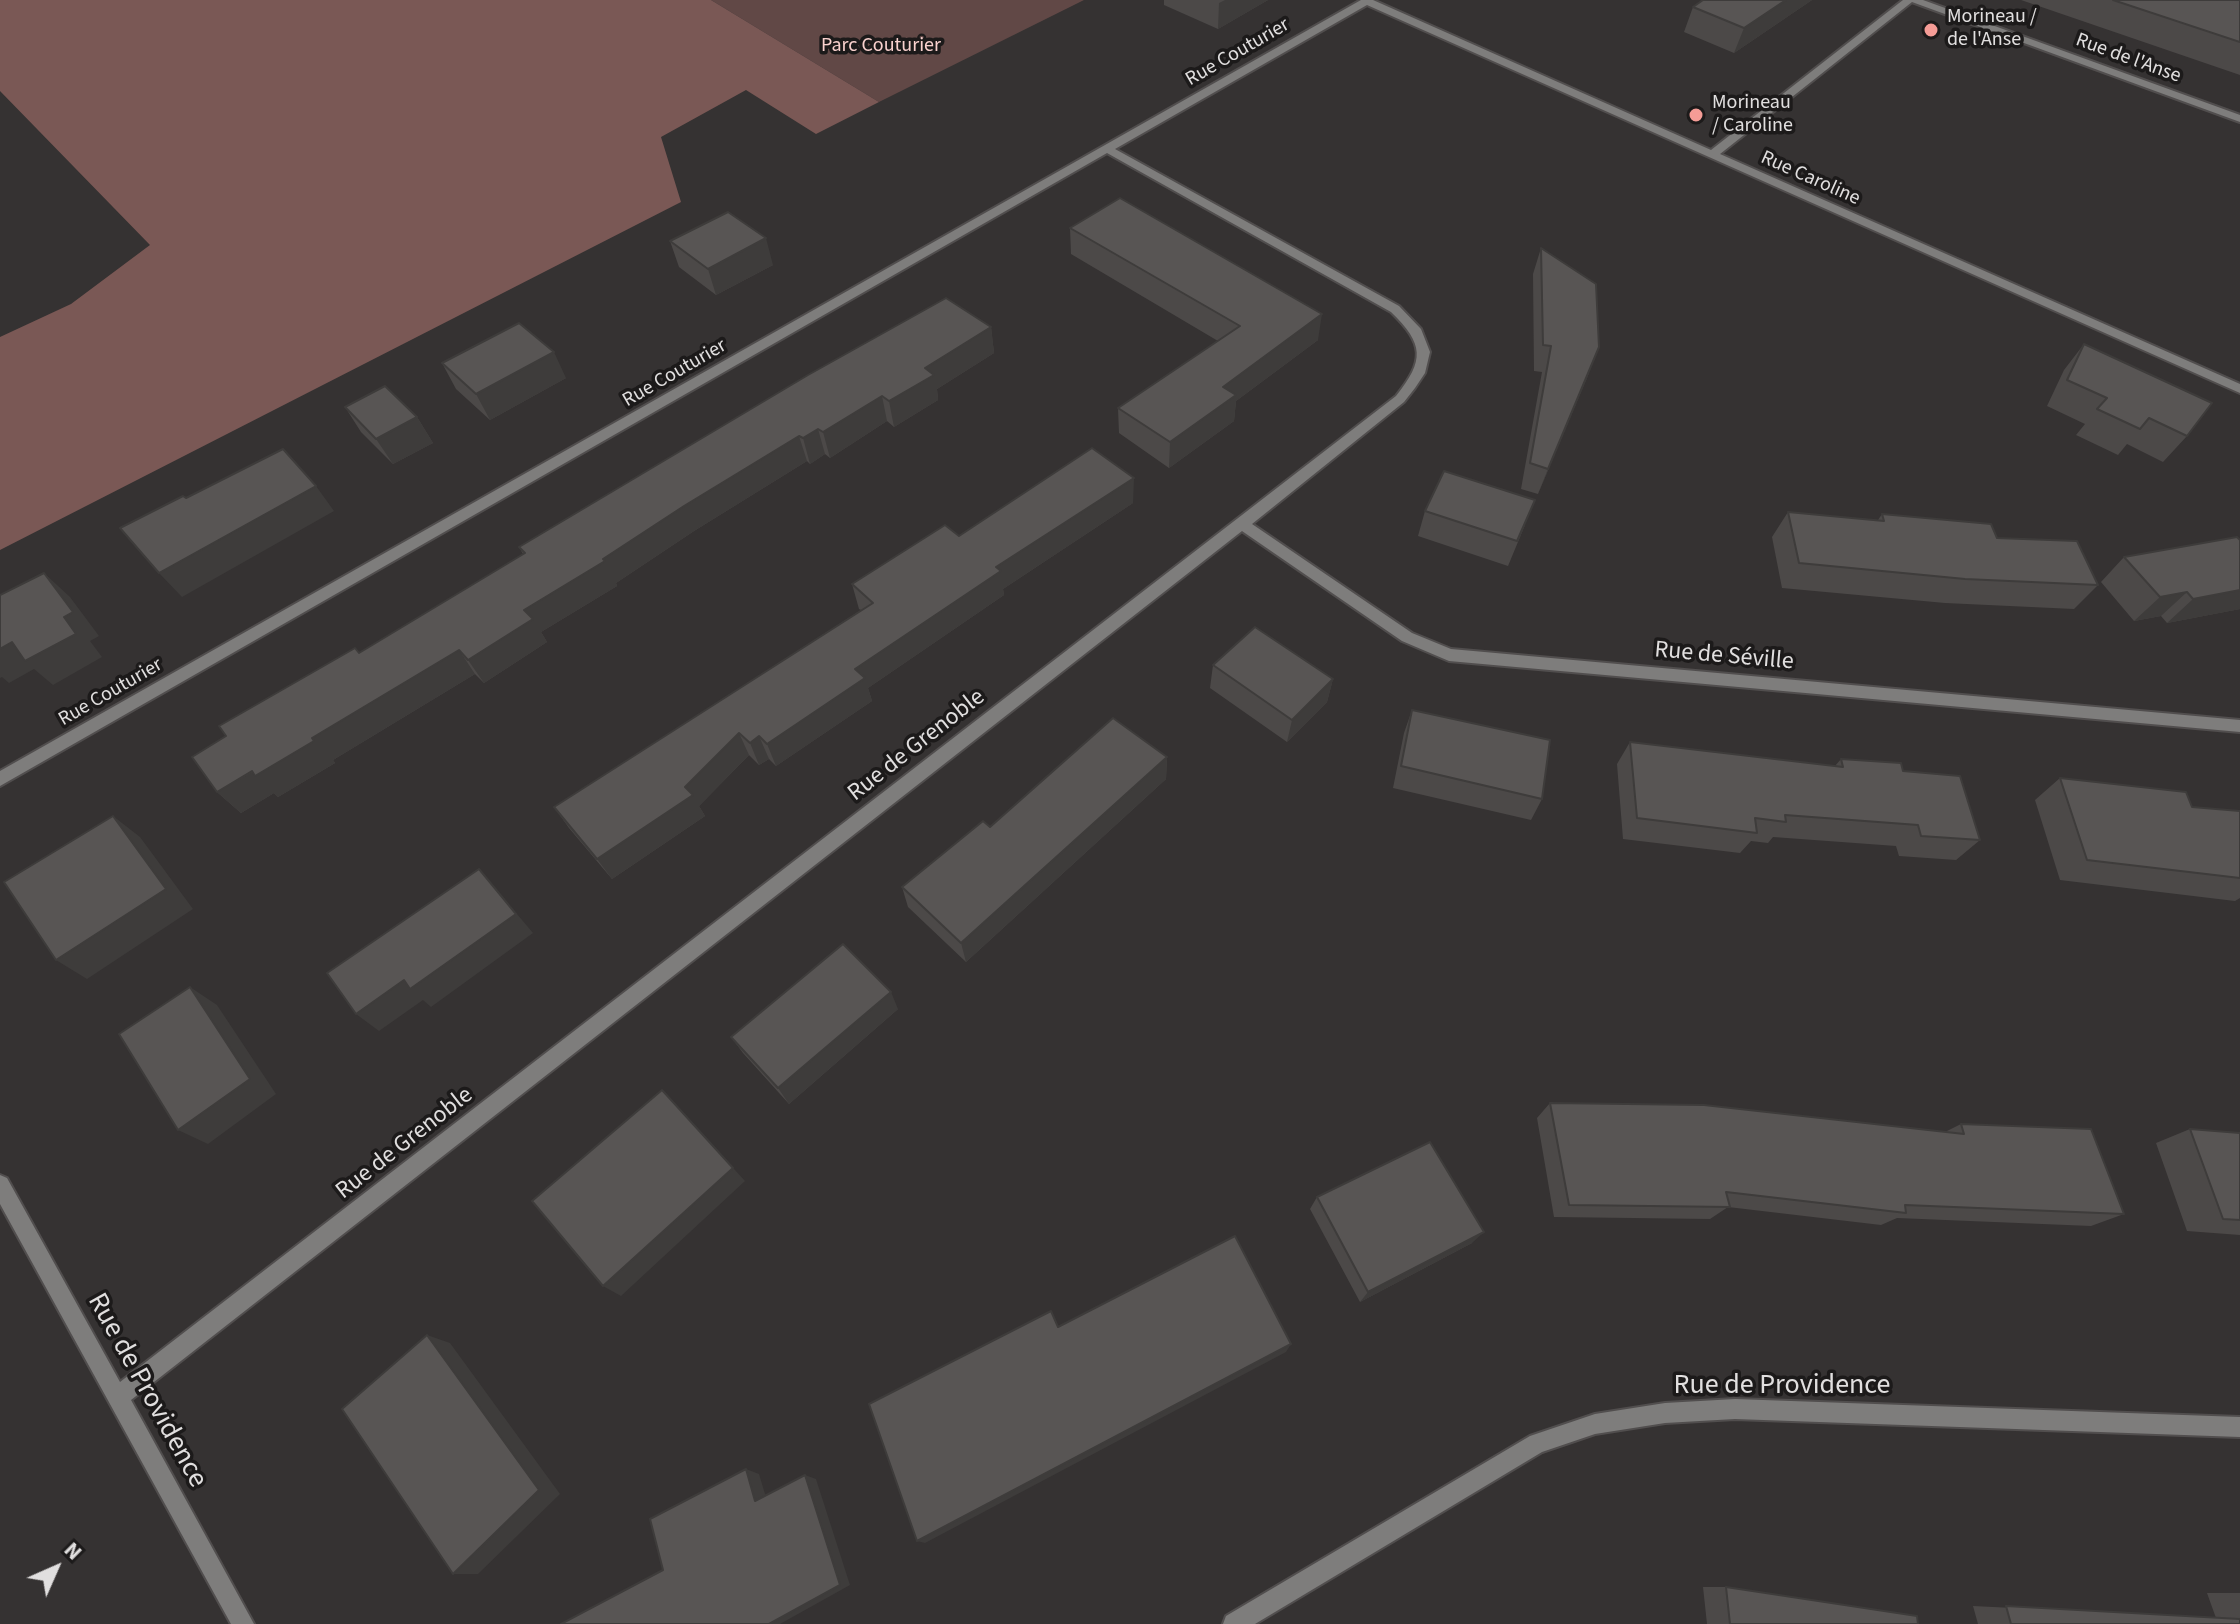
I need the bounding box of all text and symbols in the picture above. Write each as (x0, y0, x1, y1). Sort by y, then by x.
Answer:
place label: Morineau / de l'Anse (1947, 6, 2037, 53)
street label: Rue Couturier (1182, 14, 1294, 92)
marker: Morineau / de l'Anse (1922, 21, 1940, 39)
street label: Rue de l'Anse (2072, 29, 2184, 89)
park label: Parc Couturier (821, 35, 941, 59)
place label: Morineau / Caroline (1712, 92, 1793, 139)
marker: Morineau / Caroline (1687, 106, 1705, 124)
street label: Rue Caroline (1757, 146, 1863, 212)
street label: Rue Couturier (619, 335, 731, 413)
street label: Rue de Séville (1653, 637, 1795, 677)
street label: Rue Couturier (55, 654, 167, 732)
street label: Rue de Grenoble (843, 684, 991, 808)
street label: Rue de Grenoble (331, 1082, 479, 1206)
street label: Rue de Providence (79, 1288, 213, 1494)
street label: Rue de Providence (1674, 1370, 1890, 1404)
north arrow (16, 1528, 96, 1608)
text: N (56, 1535, 89, 1568)

